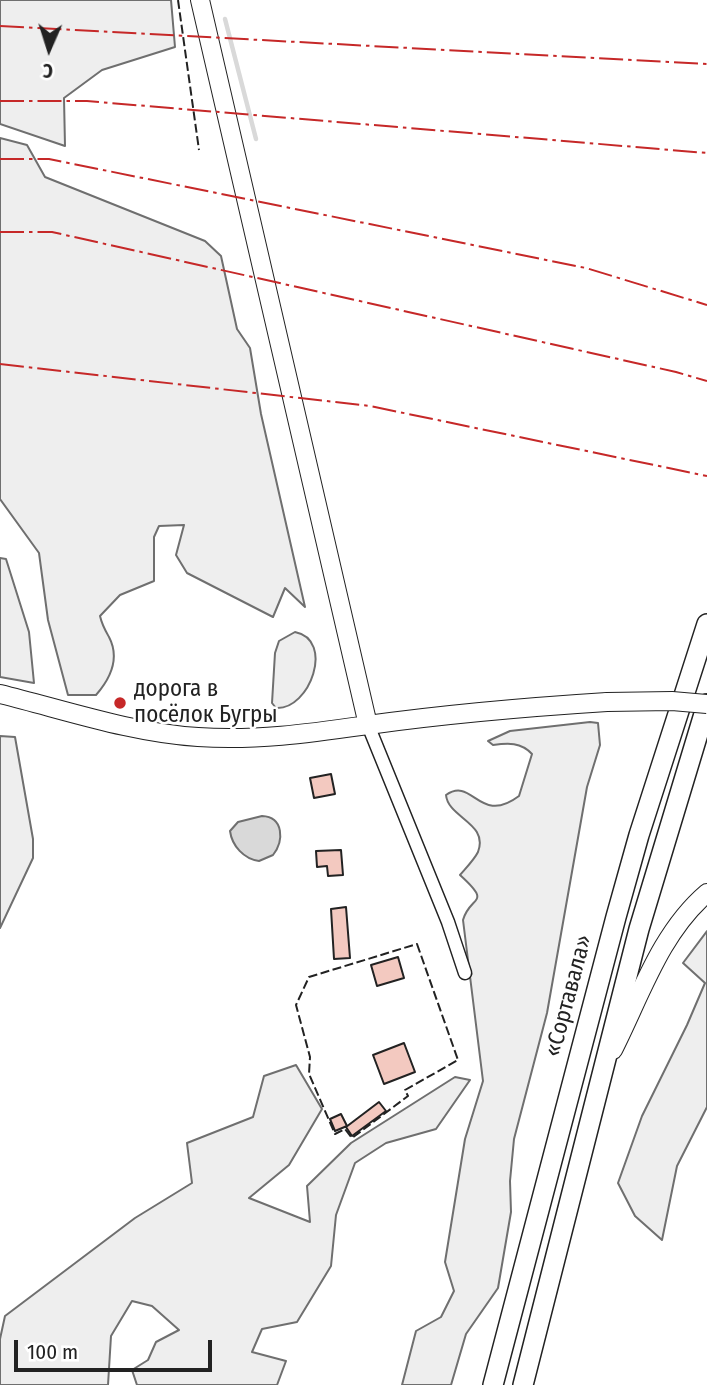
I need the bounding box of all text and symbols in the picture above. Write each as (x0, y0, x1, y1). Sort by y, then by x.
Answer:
north arrow (14, 14, 84, 84)
text: С (42, 59, 53, 82)
place label: дорога в посёлок Бугры (134, 676, 278, 730)
marker: дорога в посёлок Бугры (112, 695, 128, 711)
street label: «Сортавала» (539, 932, 599, 1060)
scale bar (18, 1326, 215, 1370)
text: 100 m (27, 1339, 78, 1365)

